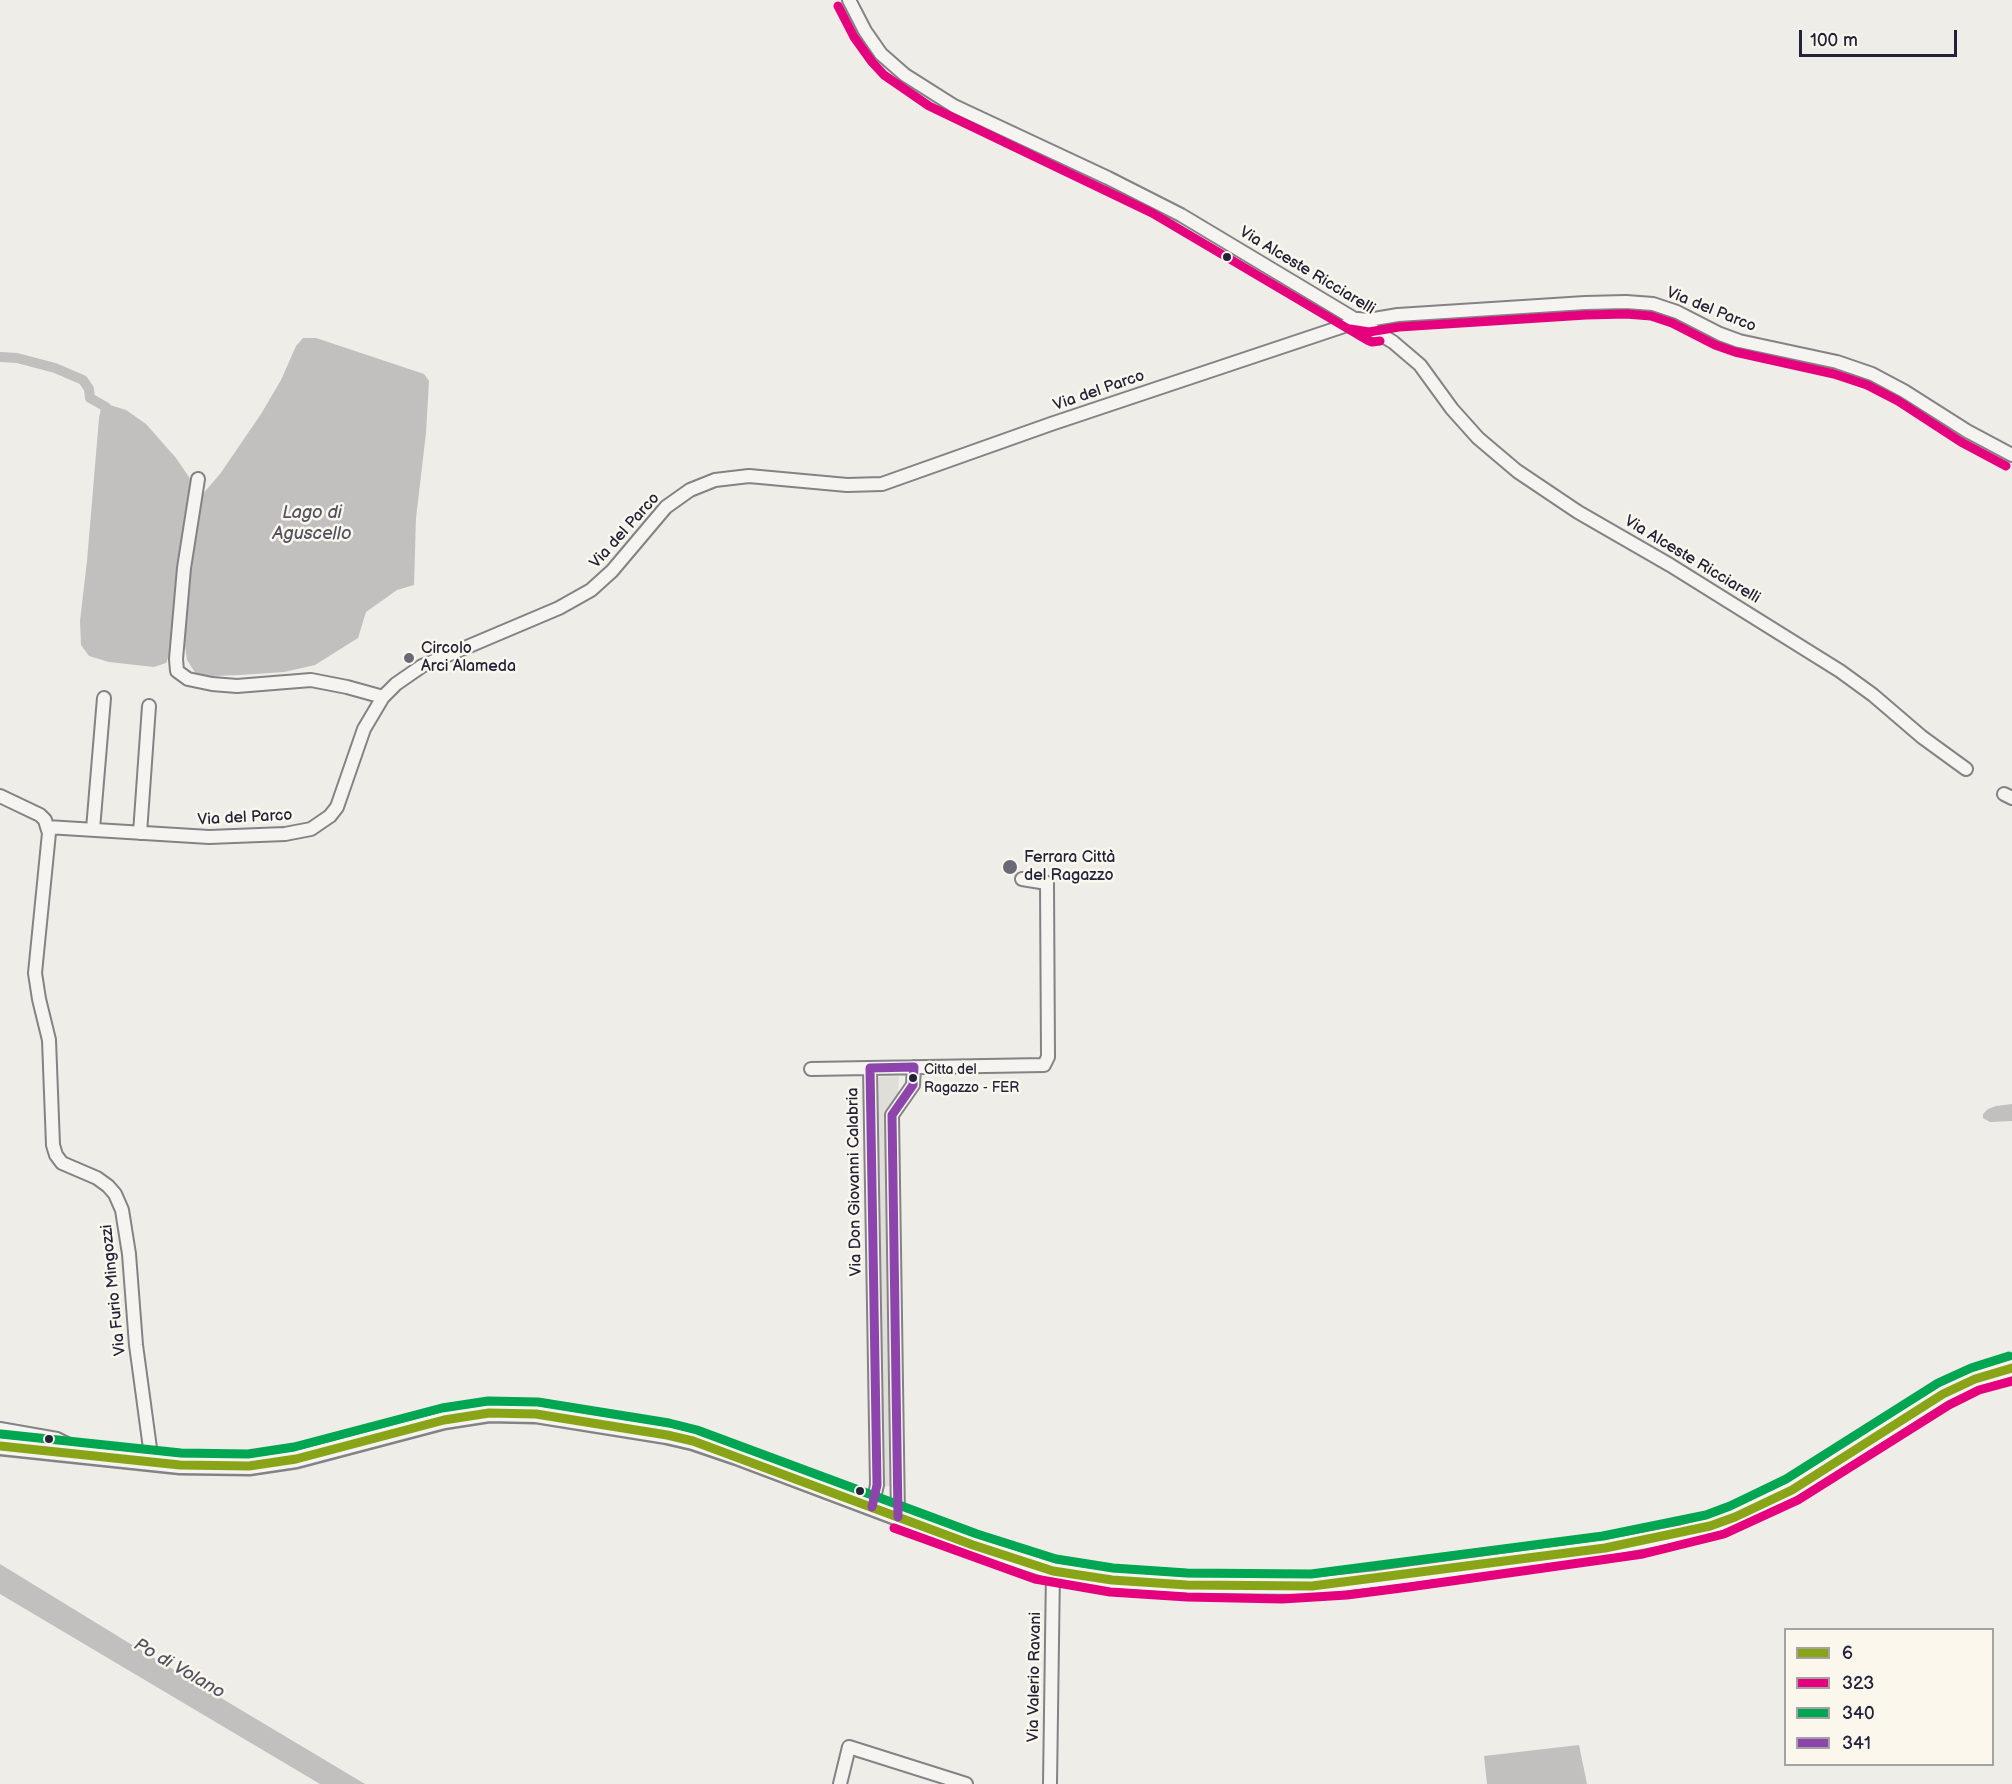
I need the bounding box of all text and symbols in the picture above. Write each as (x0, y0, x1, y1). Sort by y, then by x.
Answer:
scale bar (1802, 18, 1960, 56)
text: 100 m (1810, 30, 1858, 51)
street label: Via Alceste Ricciarelli (1236, 223, 1378, 319)
unlabelled marker (1221, 251, 1233, 263)
street label: Via del Parco (1663, 283, 1759, 337)
street label: Via del Parco (1051, 366, 1147, 416)
street label: Via del Parco (586, 489, 664, 573)
water label: Lago di Aguscello (272, 502, 352, 544)
street label: Via Alceste Ricciarelli (1621, 512, 1763, 608)
place label: Circolo Arci Alameda (421, 639, 516, 677)
marker: Circolo Arci Alameda (402, 651, 416, 665)
street label: Via del Parco (197, 806, 293, 830)
place label: Ferrara Città del Ragazzo (1024, 848, 1115, 886)
marker: Ferrara Città del Ragazzo (1001, 858, 1019, 876)
place label: Citta del Ragazzo - FER (924, 1062, 1019, 1094)
marker: Citta del Ragazzo - FER (907, 1072, 919, 1084)
street label: Via Don Giovanni Calabria (844, 1087, 866, 1277)
street label: Via Furio Mingozzi (98, 1223, 130, 1357)
unlabelled marker (43, 1433, 55, 1445)
unlabelled marker (854, 1485, 866, 1497)
street label: Via Valerio Ravani (1024, 1612, 1046, 1742)
legend (1784, 1628, 1994, 1766)
water label: Po di Volano (130, 1634, 228, 1704)
text: 6 (1842, 1643, 1853, 1664)
text: 323 (1842, 1673, 1874, 1694)
text: 340 (1842, 1703, 1875, 1724)
text: 341 (1842, 1733, 1871, 1754)

